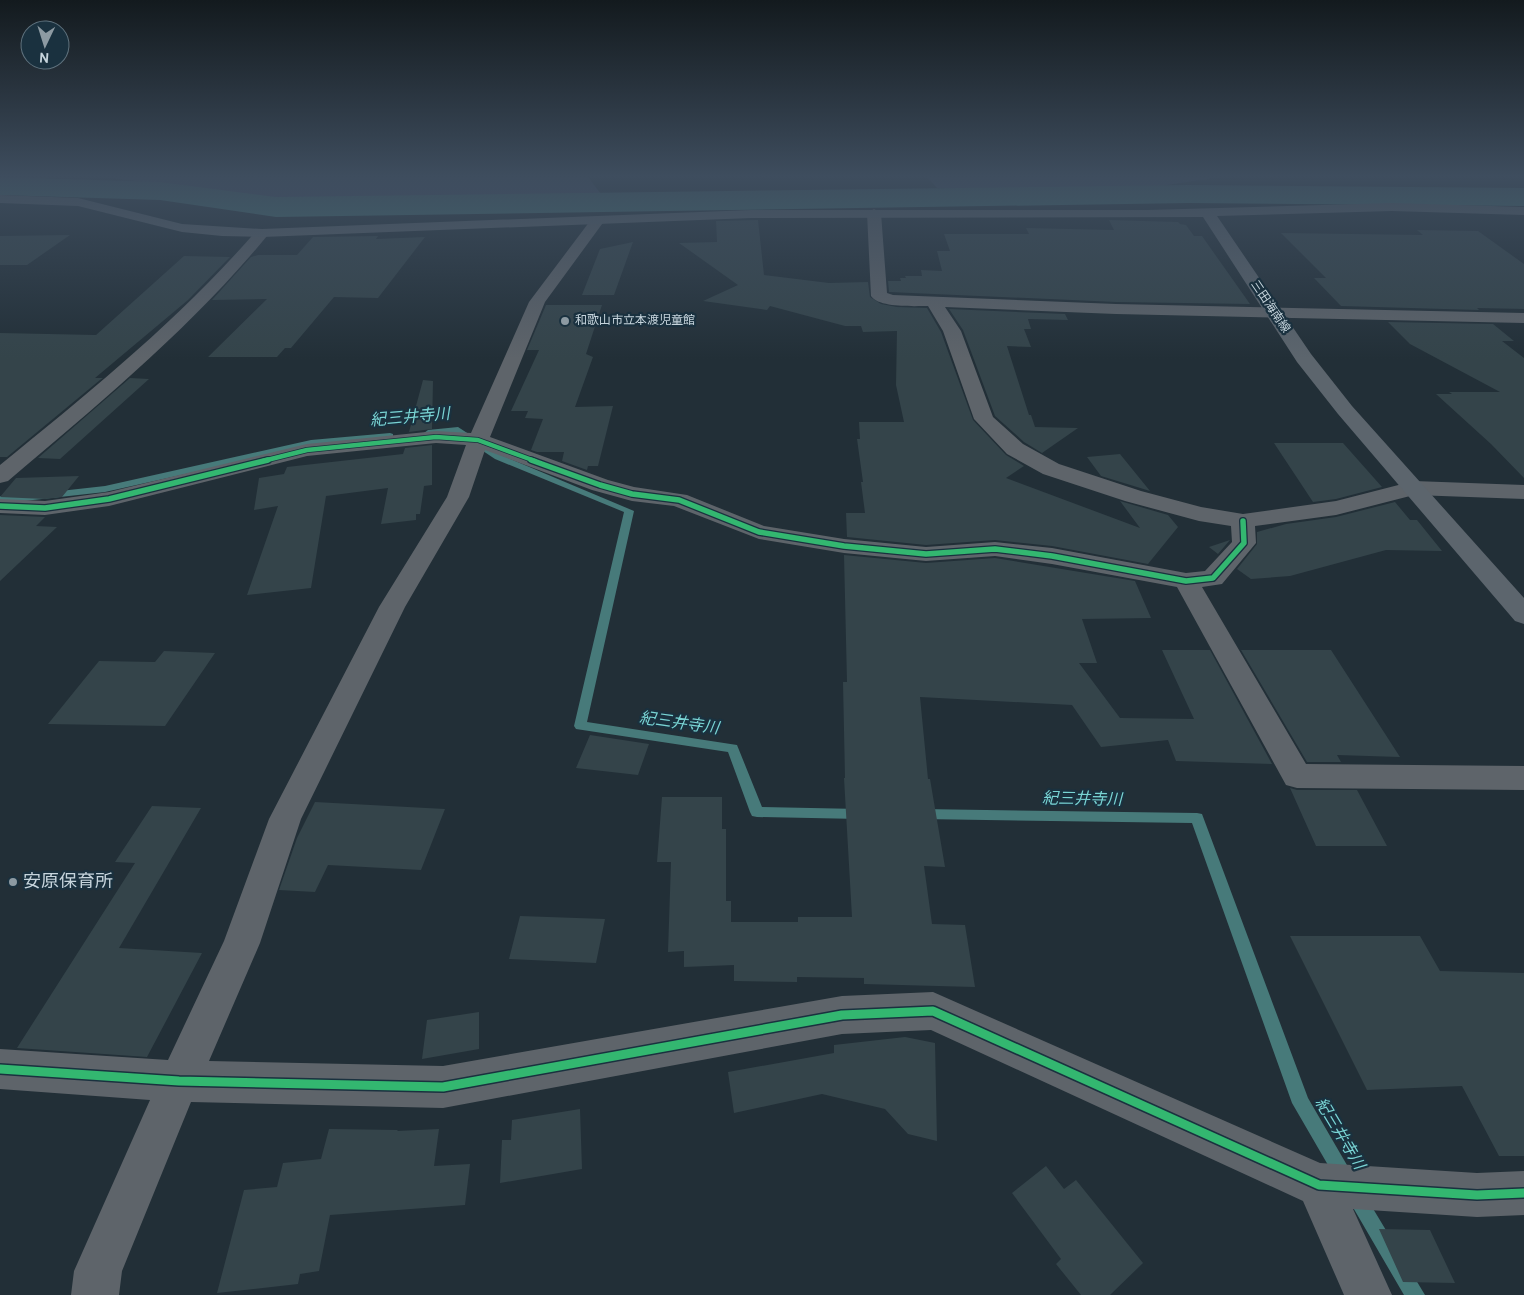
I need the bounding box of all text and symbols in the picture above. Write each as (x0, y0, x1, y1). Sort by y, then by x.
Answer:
north arrow (20, 20, 70, 70)
text: N (39, 48, 50, 65)
street label: 三田海南線 (1247, 278, 1293, 336)
place label: 和歌山市立本渡児童館 (575, 313, 695, 329)
marker: 和歌山市立本渡児童館 (559, 315, 571, 327)
water label: 紀三井寺川 (369, 404, 453, 431)
water label: 紀三井寺川 (638, 709, 722, 740)
water label: 紀三井寺川 (1042, 789, 1124, 811)
place label: 安原保育所 (23, 871, 113, 894)
marker: 安原保育所 (7, 876, 19, 888)
water label: 紀三井寺川 (1310, 1095, 1369, 1175)

